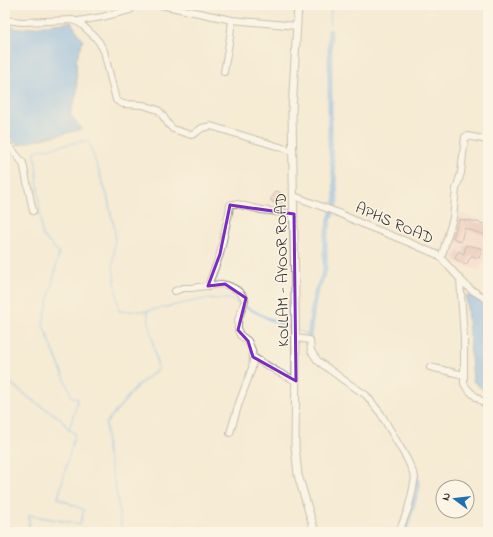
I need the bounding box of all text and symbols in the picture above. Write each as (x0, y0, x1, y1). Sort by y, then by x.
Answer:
street label: KOLLAM - AYOOR ROAD (270, 193, 296, 347)
street label: APHS ROAD (351, 197, 437, 251)
north arrow (435, 479, 475, 519)
text: N (438, 491, 455, 502)

